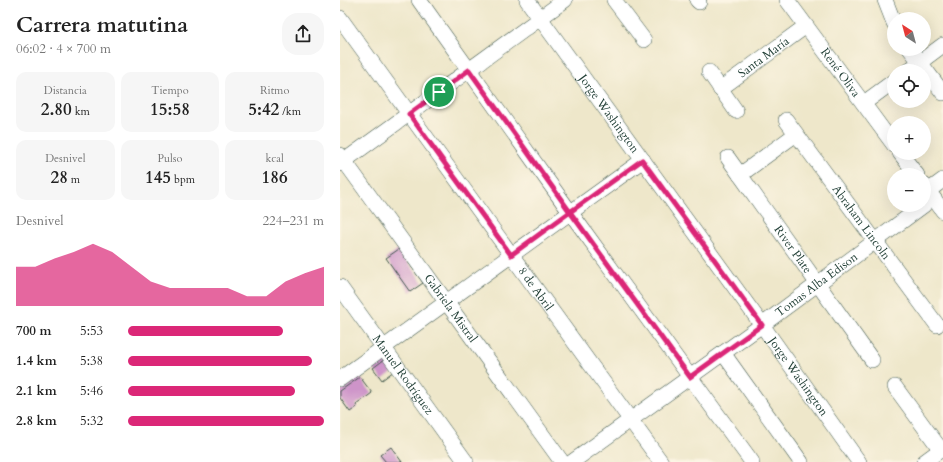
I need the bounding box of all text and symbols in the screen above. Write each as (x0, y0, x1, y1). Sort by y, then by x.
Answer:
text: Carrera matutina (16, 10, 188, 40)
north arrow (887, 12, 931, 56)
map controls (887, 12, 931, 212)
button: share (282, 13, 324, 55)
street label: Santa María (735, 33, 793, 81)
text: 06:02 · 4 × 700 m (16, 40, 111, 58)
street label: René Oliva (817, 45, 864, 101)
button: locate (887, 64, 931, 108)
street label: Jorge Washington (574, 69, 643, 156)
pin (422, 75, 456, 109)
icon: arrive (428, 81, 450, 103)
text: Distancia (44, 83, 87, 98)
text: Tiempo (151, 83, 189, 98)
text: Ritmo (260, 83, 289, 98)
text: 2.80 (41, 98, 72, 121)
text: 15:58 (150, 98, 190, 121)
text: 5:42 (248, 98, 279, 121)
text: km (72, 104, 90, 119)
text: /km (279, 104, 301, 119)
button: + (887, 116, 931, 160)
text: Desnivel (45, 151, 85, 166)
text: Pulso (158, 151, 182, 166)
text: kcal (265, 151, 284, 166)
text: 28 (50, 166, 68, 189)
text: 145 (145, 166, 171, 189)
text: 186 (262, 166, 288, 189)
button: − (887, 168, 931, 212)
text: m (68, 172, 80, 187)
text: bpm (171, 172, 195, 187)
street label: Abraham Lincoln (828, 182, 894, 263)
text: Desnivel (16, 212, 64, 230)
text: 224–231 m (262, 212, 324, 230)
street label: River Plate (770, 222, 816, 276)
street label: Tomas Alba Edison (772, 249, 861, 321)
street label: 8 de Abril (514, 264, 557, 314)
street label: Gabriela Mistral (421, 271, 481, 346)
text: 700 m (16, 322, 51, 340)
text: 5:53 (80, 322, 103, 340)
street label: Manuel Rodríguez (369, 331, 438, 418)
street label: Jorge Washington (764, 332, 832, 419)
text: 1.4 km (16, 352, 57, 370)
text: 5:38 (80, 352, 103, 370)
text: 2.1 km (16, 382, 57, 400)
text: 5:46 (80, 382, 103, 400)
text: 2.8 km (16, 412, 57, 430)
text: 5:32 (80, 412, 103, 430)

